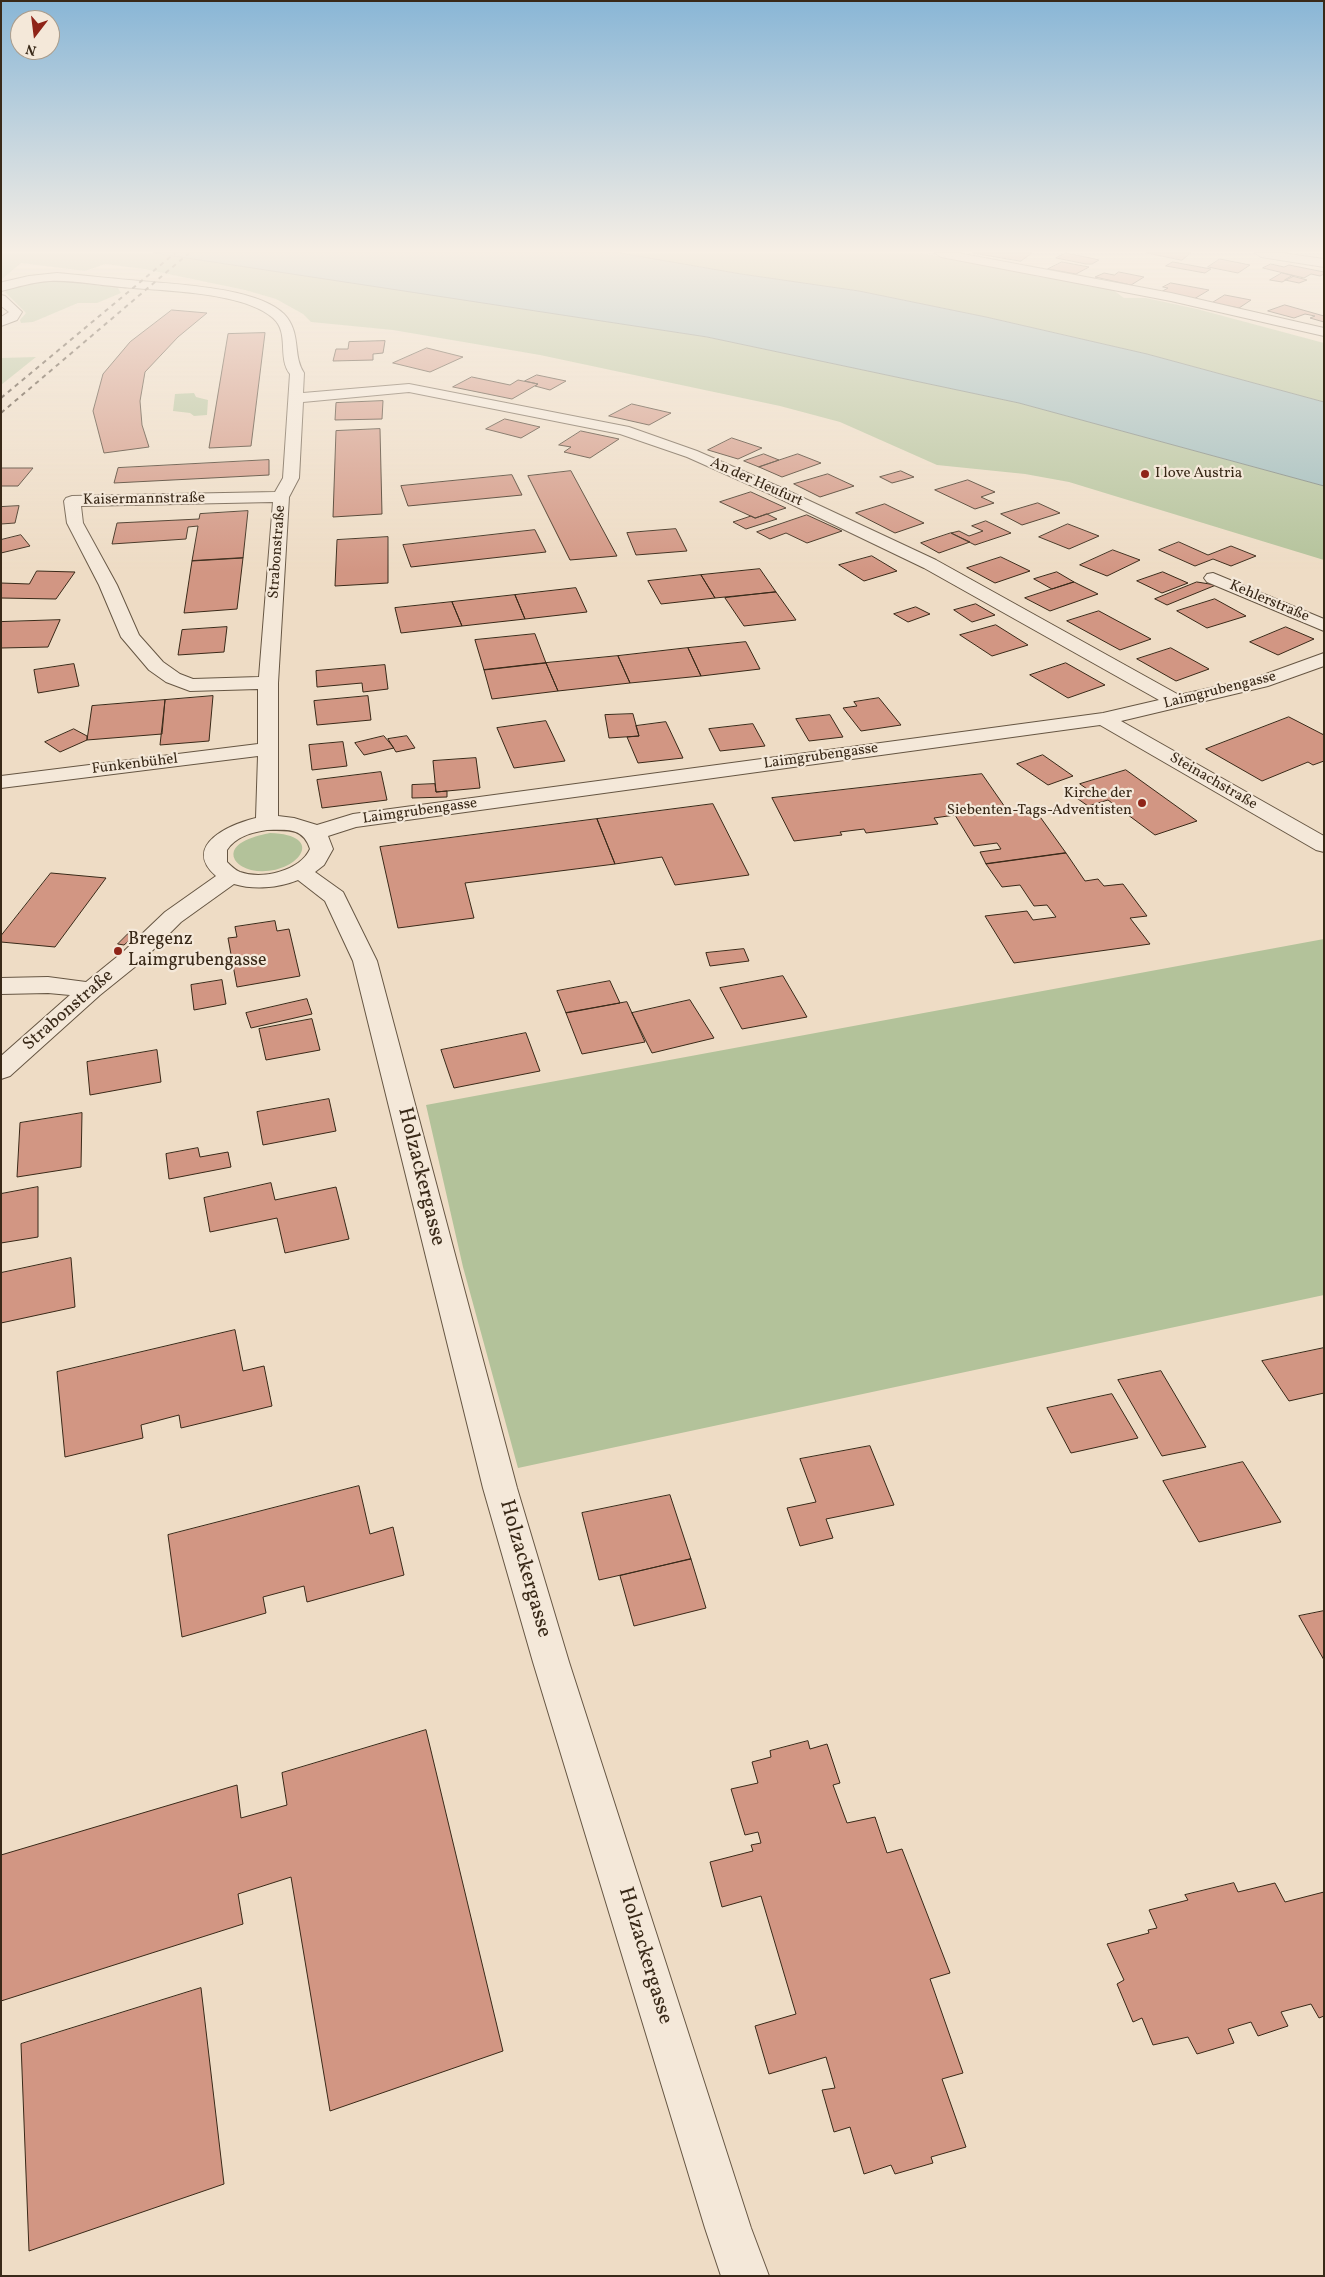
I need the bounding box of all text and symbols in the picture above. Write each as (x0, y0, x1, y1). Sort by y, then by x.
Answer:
north arrow (10, 10, 60, 60)
text: N (24, 39, 39, 60)
street label: An der Heufurt (707, 455, 805, 511)
place label: I love Austria (1155, 465, 1242, 483)
marker: I love Austria (1139, 468, 1151, 480)
street label: Kaisermannstraße (83, 490, 205, 510)
street label: Strabonstraße (266, 505, 290, 599)
street label: Kehlerstraße (1226, 577, 1312, 627)
street label: Laimgrubengasse (1162, 668, 1278, 714)
street label: Laimgrubengasse (763, 740, 879, 774)
street label: Steinachstraße (1166, 750, 1260, 814)
street label: Funkenbühel (91, 751, 179, 779)
place label: Kirche der Siebenten-Tags-Adventisten (947, 785, 1132, 820)
street label: Laimgrubengasse (362, 795, 478, 829)
marker: Kirche der Siebenten-Tags-Adventisten (1136, 797, 1148, 809)
place label: Bregenz Laimgrubengasse (128, 930, 267, 972)
marker: Bregenz Laimgrubengasse (112, 945, 124, 957)
street label: Strabonstraße (19, 966, 119, 1056)
street label: Holzackergasse (391, 1105, 449, 1249)
street label: Holzackergasse (492, 1497, 556, 1641)
street label: Holzackergasse (611, 1884, 677, 2028)

